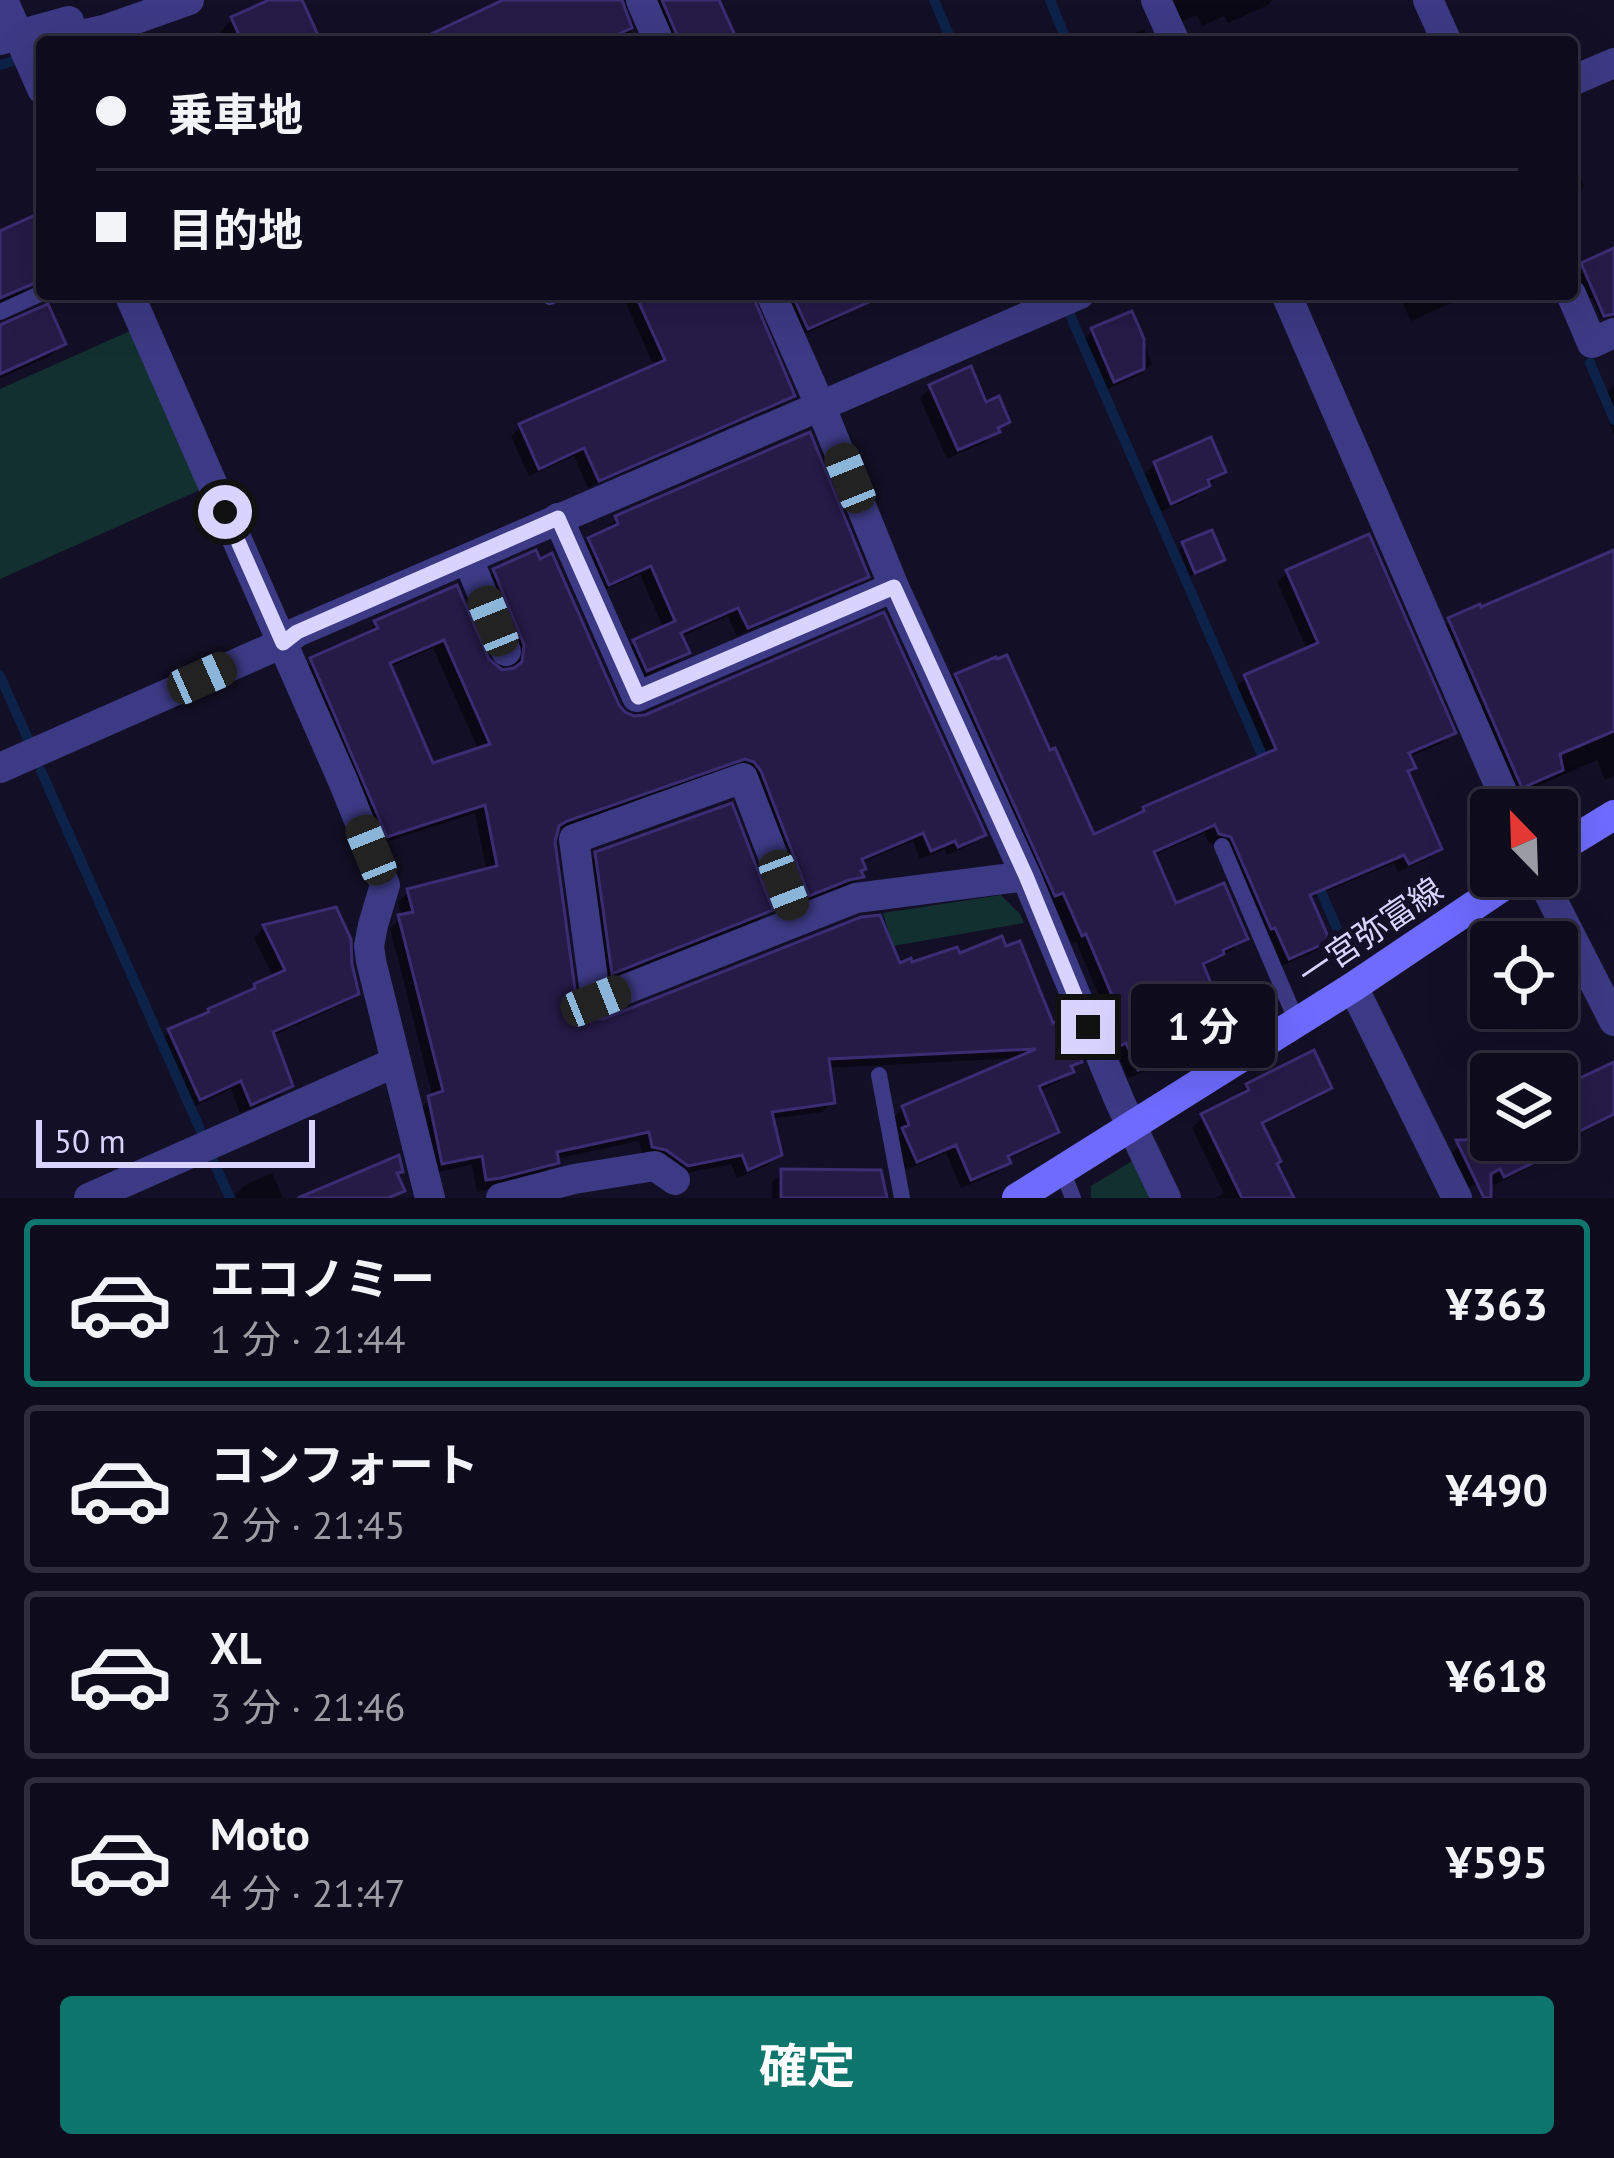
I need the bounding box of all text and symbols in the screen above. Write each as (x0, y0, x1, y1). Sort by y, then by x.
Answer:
text: 乗車地 (168, 85, 303, 143)
text: 目的地 (168, 200, 303, 258)
car (820, 438, 880, 518)
route start (198, 485, 252, 539)
car (463, 581, 523, 661)
car (162, 647, 242, 709)
north arrow (1470, 789, 1578, 897)
map controls (1470, 789, 1578, 1161)
car (341, 810, 401, 890)
car (754, 845, 814, 925)
street label: 一宮弥富線 (1290, 867, 1450, 995)
button: locate (1470, 921, 1578, 1029)
car (556, 971, 636, 1031)
callout: 1 分 (1130, 985, 1274, 1069)
route end (1061, 1000, 1115, 1054)
text: 1 分 (1168, 1000, 1238, 1051)
button: layers (1470, 1053, 1578, 1161)
scale bar (36, 1114, 315, 1167)
text: 50 m (54, 1119, 126, 1162)
icon: car (66, 1249, 174, 1357)
text: エコノミー (210, 1249, 435, 1307)
text: ¥363 (1446, 1274, 1548, 1332)
text: 1 分 · 21:44 (210, 1313, 405, 1364)
icon: car (66, 1435, 174, 1543)
text: コンフォート (210, 1435, 479, 1493)
text: ¥490 (1446, 1460, 1548, 1518)
text: 2 分 · 21:45 (210, 1499, 405, 1550)
text: XL (210, 1618, 262, 1676)
icon: car (66, 1621, 174, 1729)
text: ¥618 (1446, 1646, 1548, 1704)
text: 3 分 · 21:46 (210, 1681, 405, 1732)
text: Moto (210, 1804, 310, 1862)
icon: car (66, 1807, 174, 1915)
text: ¥595 (1446, 1832, 1548, 1890)
text: 4 分 · 21:47 (210, 1867, 405, 1918)
button: 確定 (60, 1996, 1554, 2134)

